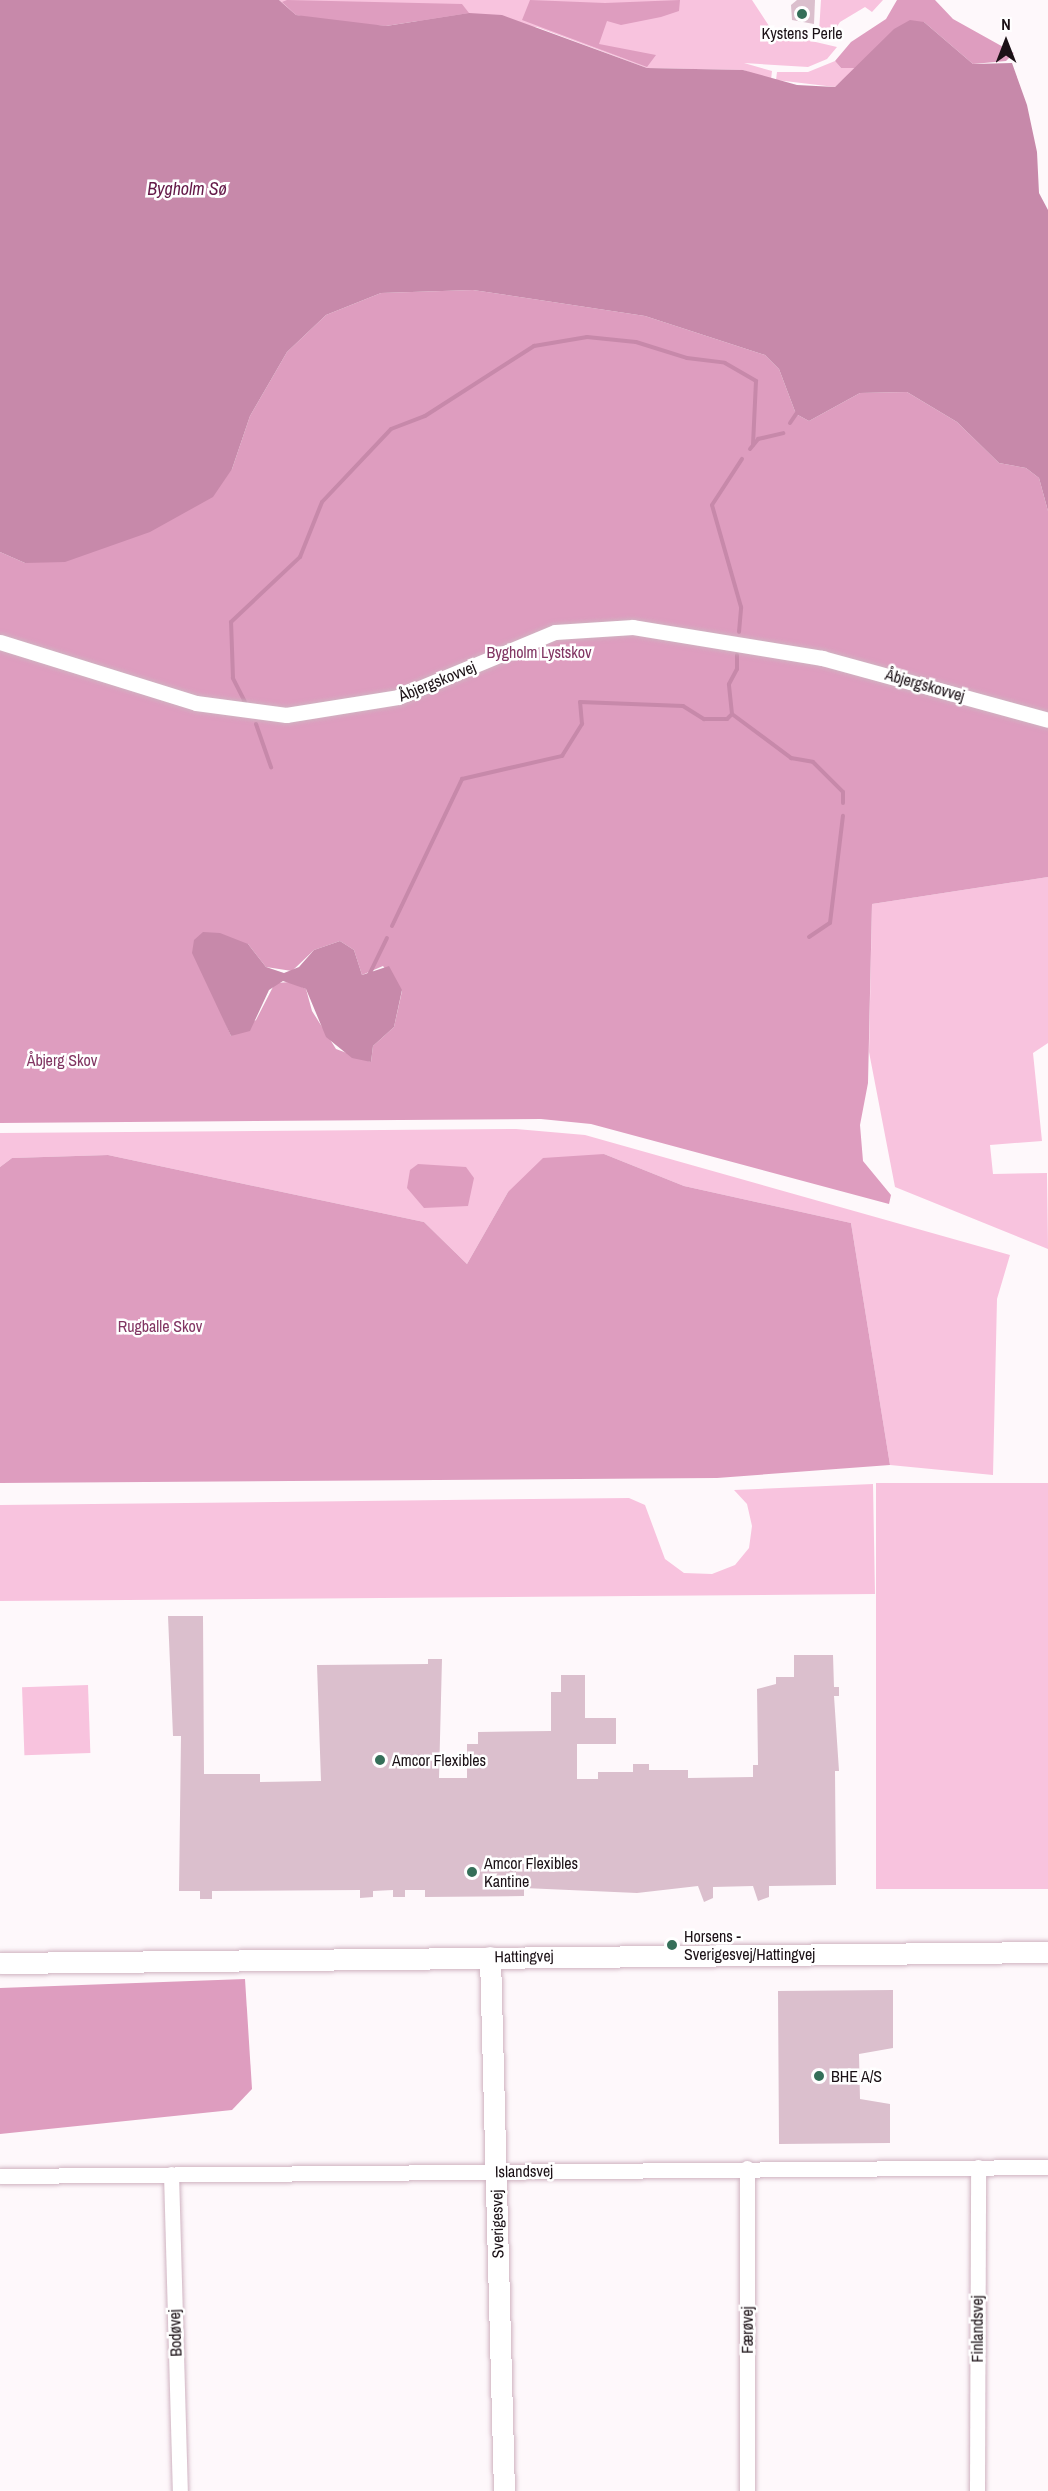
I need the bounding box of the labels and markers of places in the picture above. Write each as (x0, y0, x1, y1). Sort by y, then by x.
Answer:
marker: Kystens Perle (795, 7, 809, 21)
place label: Kystens Perle (762, 23, 842, 43)
place label: Amcor Flexibles (392, 1750, 486, 1770)
marker: Amcor Flexibles (373, 1753, 387, 1767)
place label: Amcor Flexibles Kantine (484, 1853, 578, 1891)
marker: Amcor Flexibles Kantine (465, 1865, 479, 1879)
place label: Horsens - Sverigesvej/Hattingvej (684, 1926, 815, 1964)
marker: Horsens - Sverigesvej/Hattingvej (665, 1938, 679, 1952)
place label: BHE A/S (831, 2066, 883, 2086)
marker: BHE A/S (812, 2069, 826, 2083)

